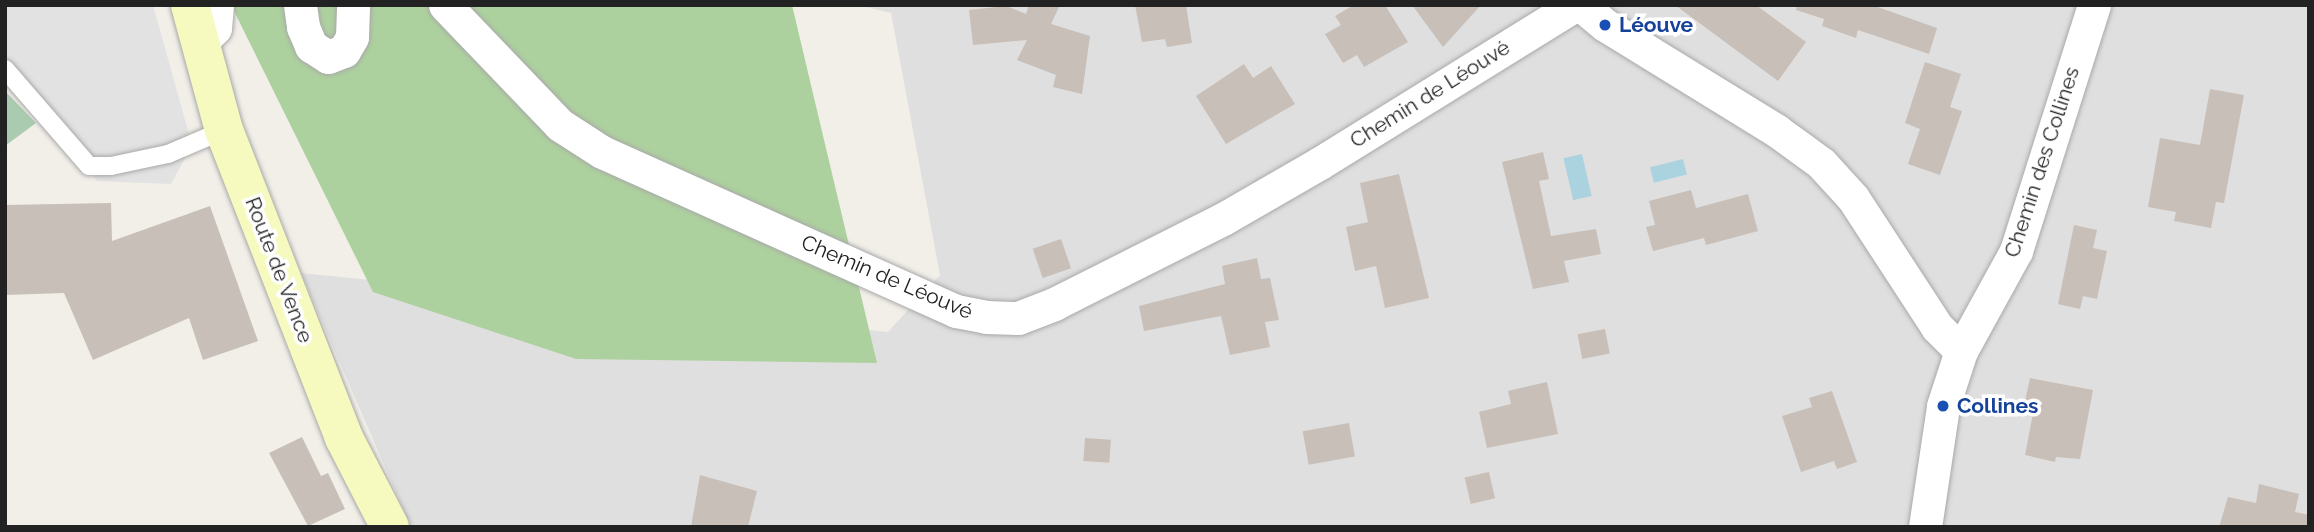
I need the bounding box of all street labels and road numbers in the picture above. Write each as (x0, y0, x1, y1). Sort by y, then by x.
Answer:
street label: Chemin de Léouvé (1345, 35, 1515, 153)
street label: Chemin des Collines (1999, 63, 2085, 261)
street label: Route de Vence (240, 193, 318, 347)
street label: Chemin de Léouvé (798, 230, 976, 324)

